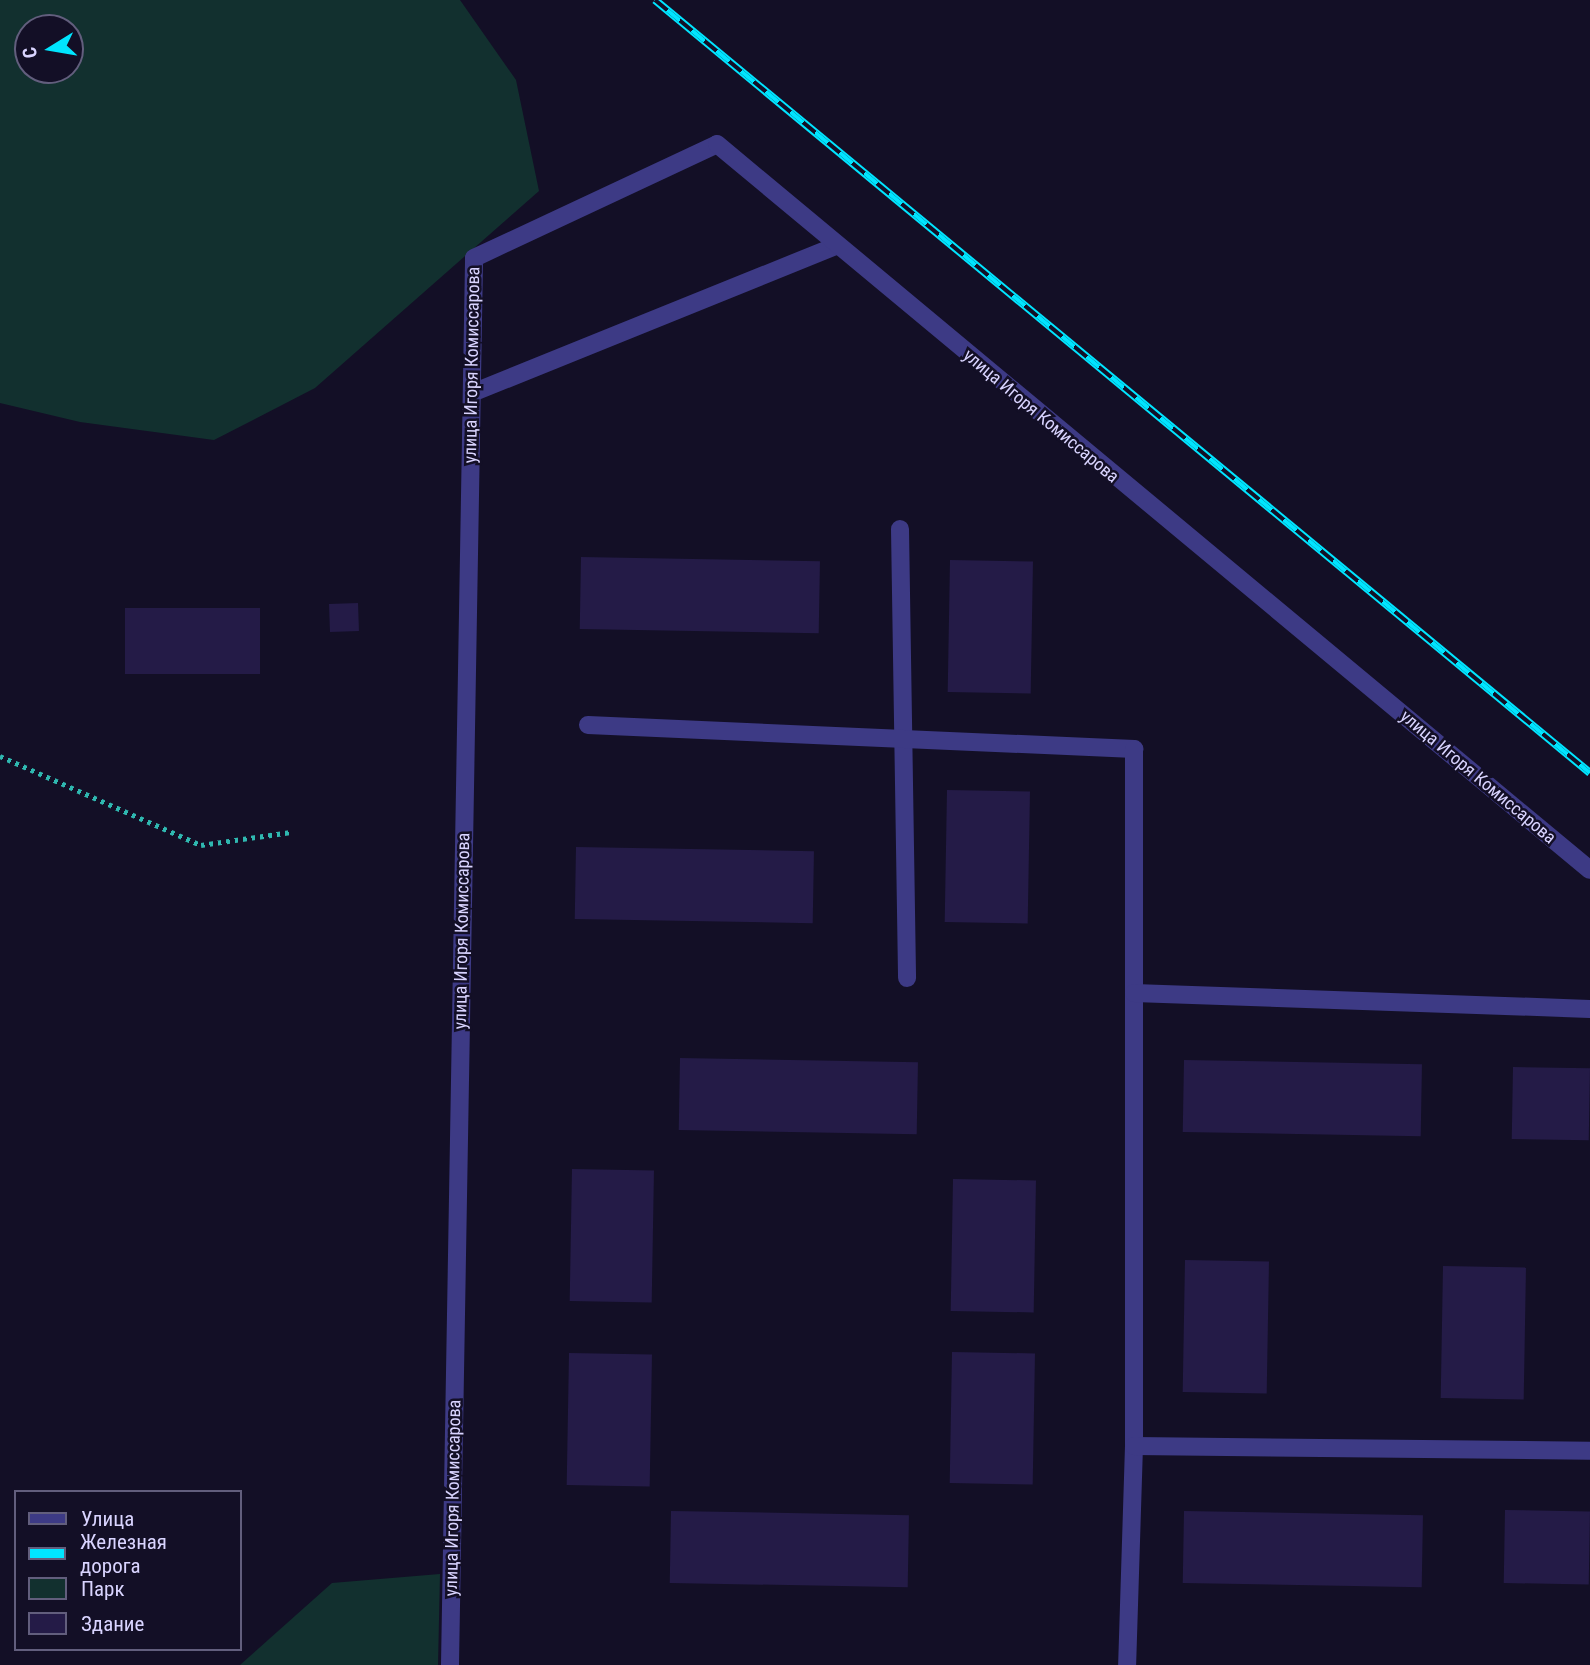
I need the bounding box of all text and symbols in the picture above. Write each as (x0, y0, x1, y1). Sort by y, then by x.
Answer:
north arrow (14, 14, 84, 84)
text: С (18, 45, 42, 60)
street label: улица Игоря Комиссарова (459, 267, 485, 463)
street label: улица Игоря Комиссарова (959, 345, 1123, 487)
street label: улица Игоря Комиссарова (1396, 706, 1560, 848)
street label: улица Игоря Комиссарова (449, 833, 475, 1029)
street label: улица Игоря Комиссарова (440, 1400, 466, 1596)
legend (14, 1490, 242, 1651)
text: Улица (81, 1507, 134, 1531)
text: Железная дорога (80, 1530, 167, 1578)
text: Парк (81, 1577, 125, 1601)
text: Здание (81, 1612, 144, 1636)

